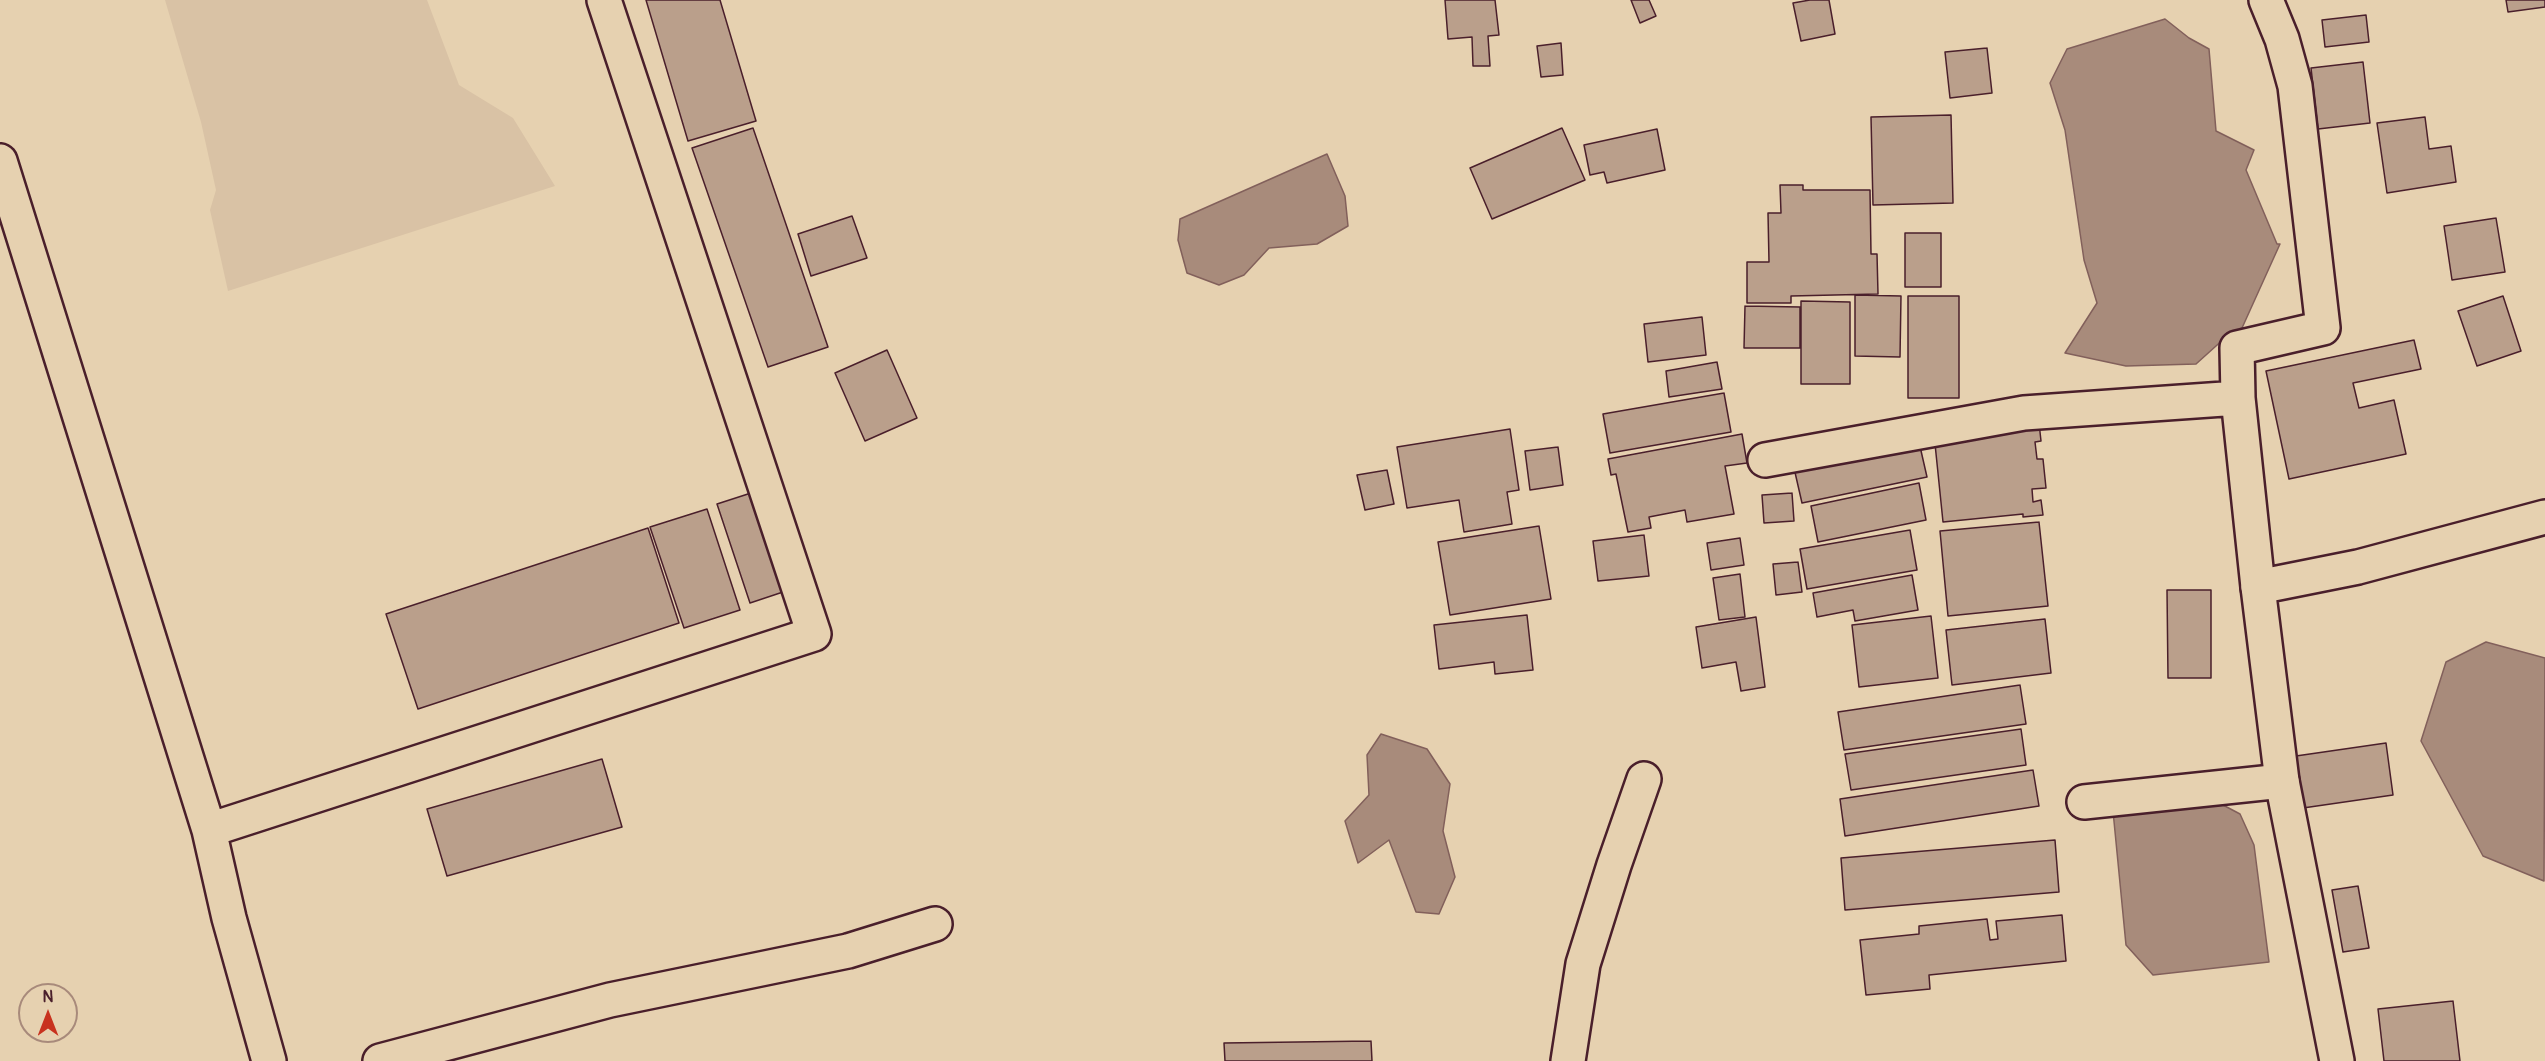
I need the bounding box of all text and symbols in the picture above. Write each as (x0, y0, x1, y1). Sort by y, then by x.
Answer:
north arrow (18, 983, 78, 1043)
text: N (43, 987, 53, 1007)

